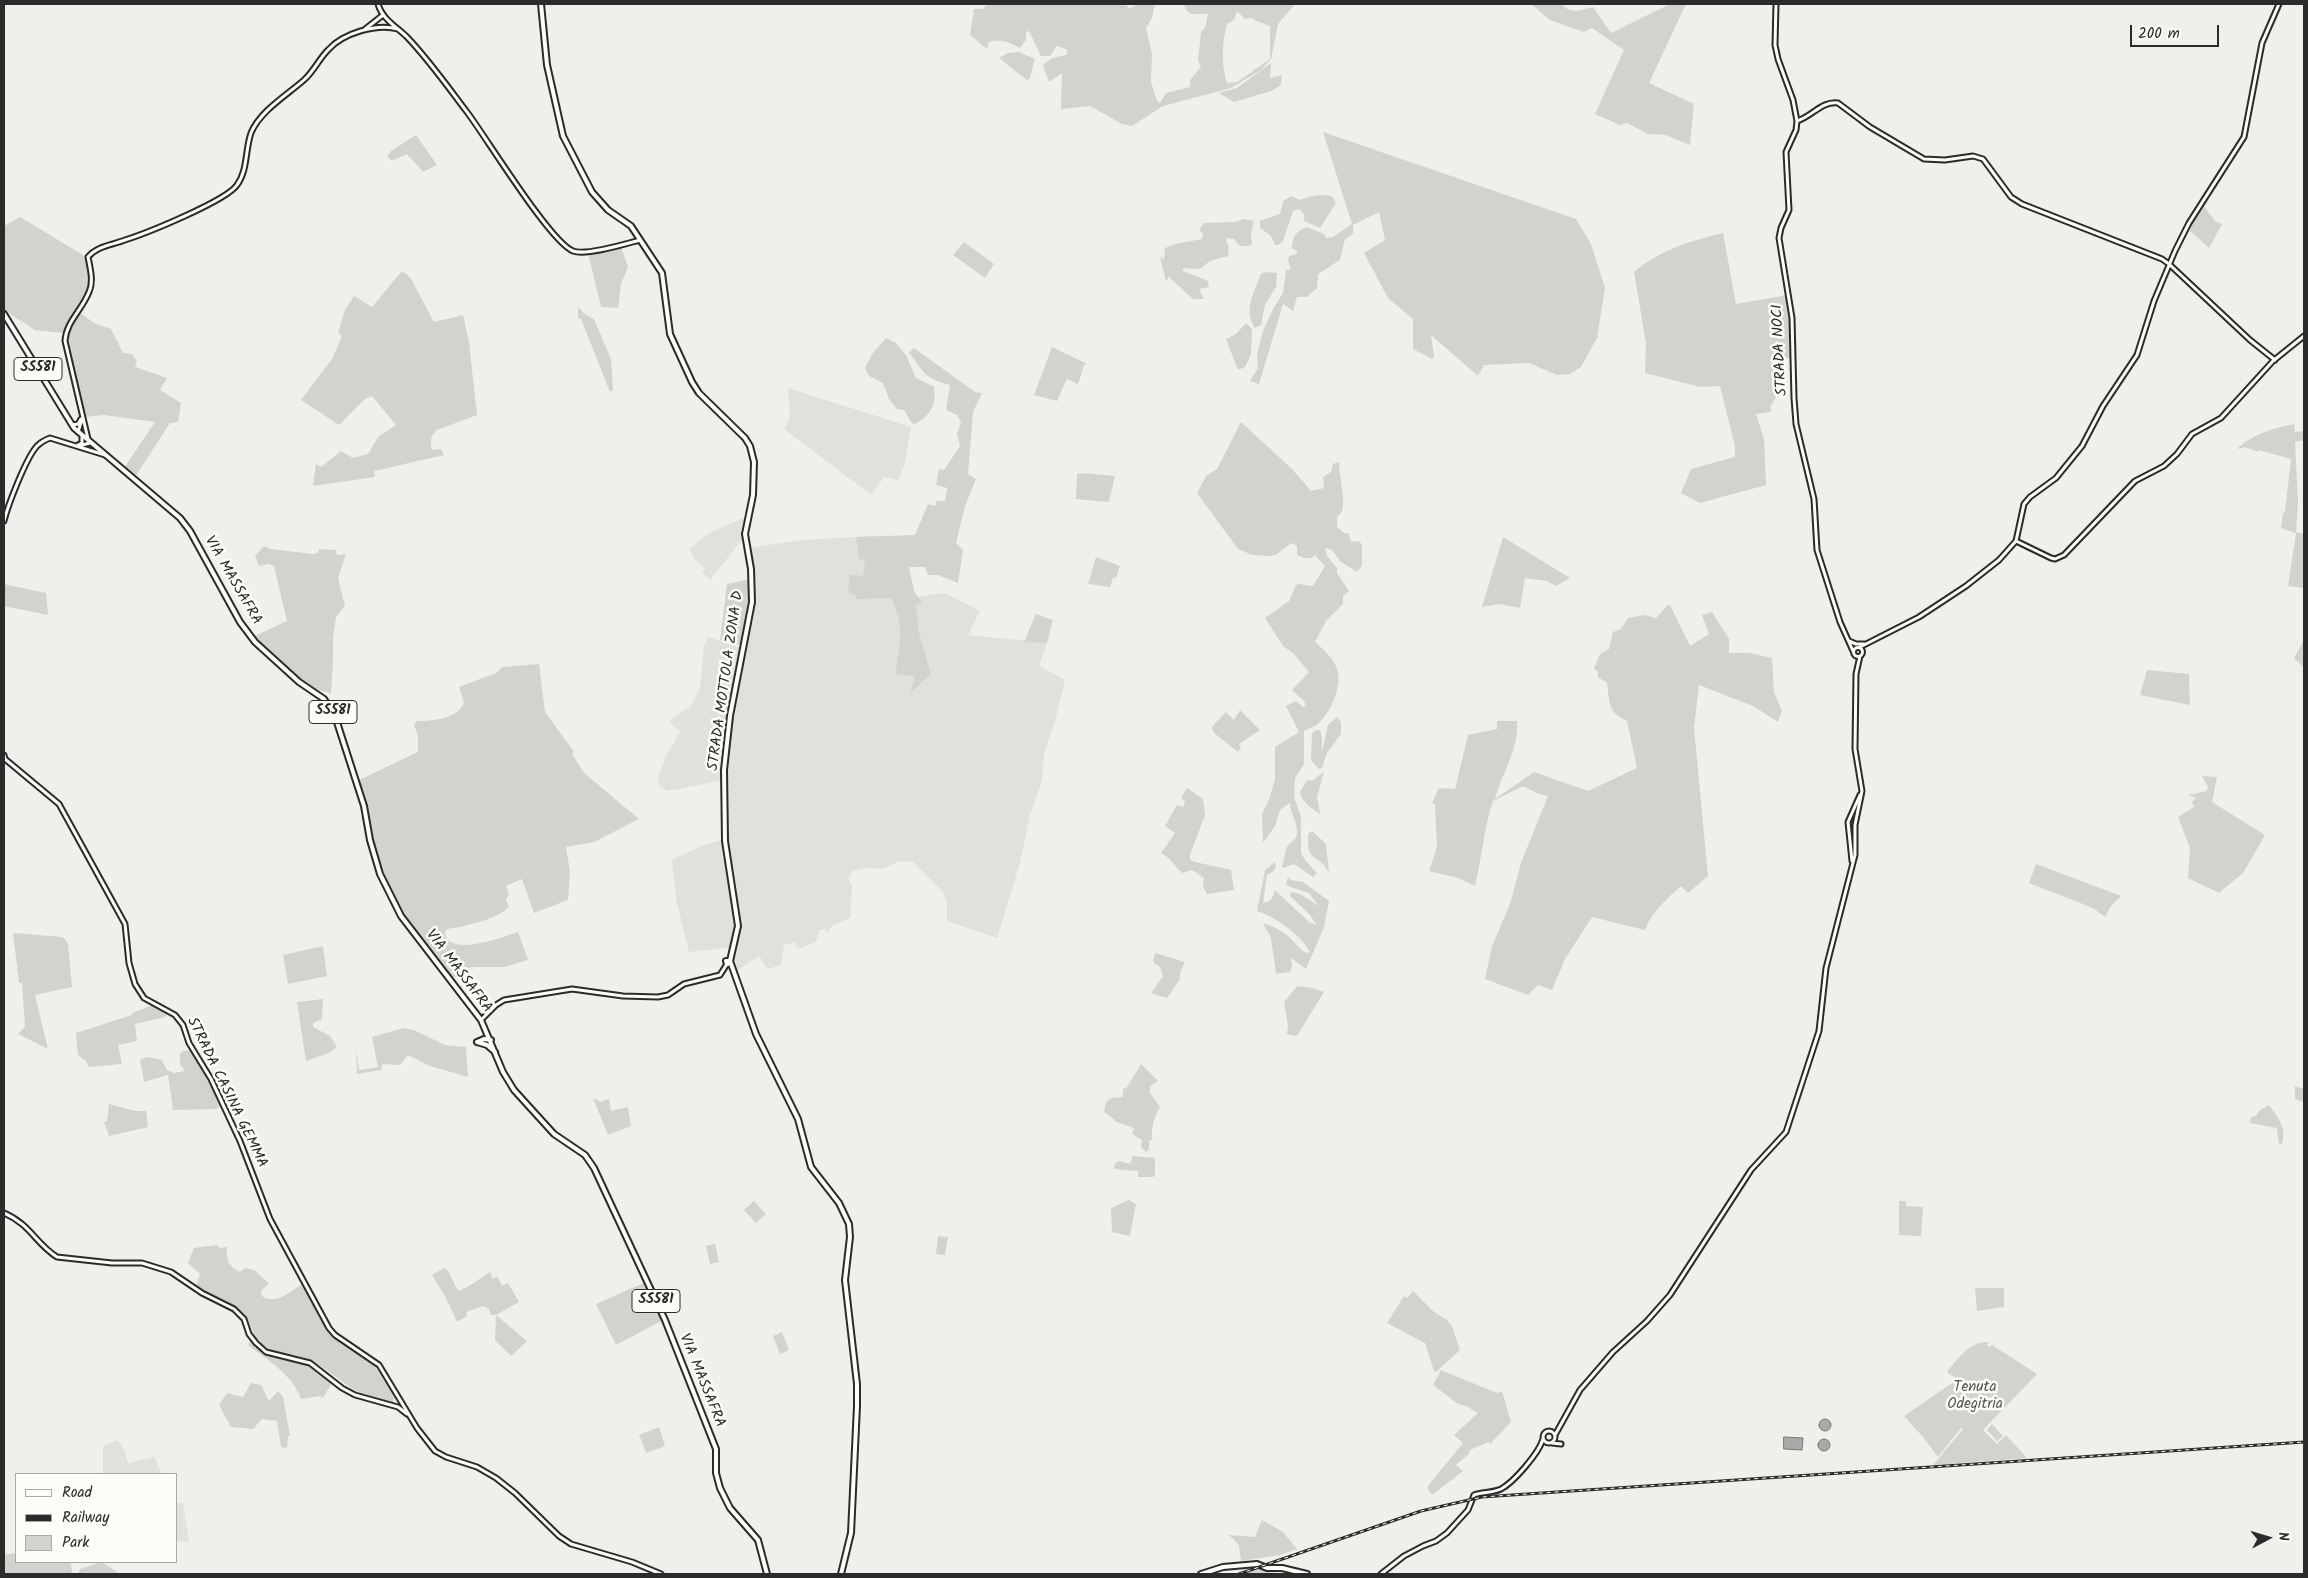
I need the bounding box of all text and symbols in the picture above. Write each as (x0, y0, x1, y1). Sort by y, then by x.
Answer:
scale bar (2133, 15, 2222, 47)
text: 200 m (2138, 22, 2180, 46)
street label: STRADA NOCI (1770, 304, 1792, 396)
road number: SS581 (14, 358, 62, 380)
street label: VIA MASSAFRA (199, 533, 265, 629)
street label: STRADA MOTTOLA ZONA D (705, 590, 749, 772)
road number: SS581 (309, 700, 357, 724)
street label: VIA MASSAFRA (421, 927, 495, 1017)
street label: STRADA CASINA GEMMA (182, 1015, 270, 1171)
road number: SS581 (632, 1290, 680, 1312)
street label: VIA MASSAFRA (674, 1332, 728, 1430)
park label: Tenuta Odegitria (1947, 1379, 2003, 1414)
legend (15, 1473, 178, 1563)
text: Road (62, 1481, 92, 1505)
text: Railway (62, 1506, 109, 1530)
north arrow (2243, 1513, 2293, 1563)
text: Park (62, 1531, 89, 1555)
text: N (2272, 1531, 2294, 1542)

